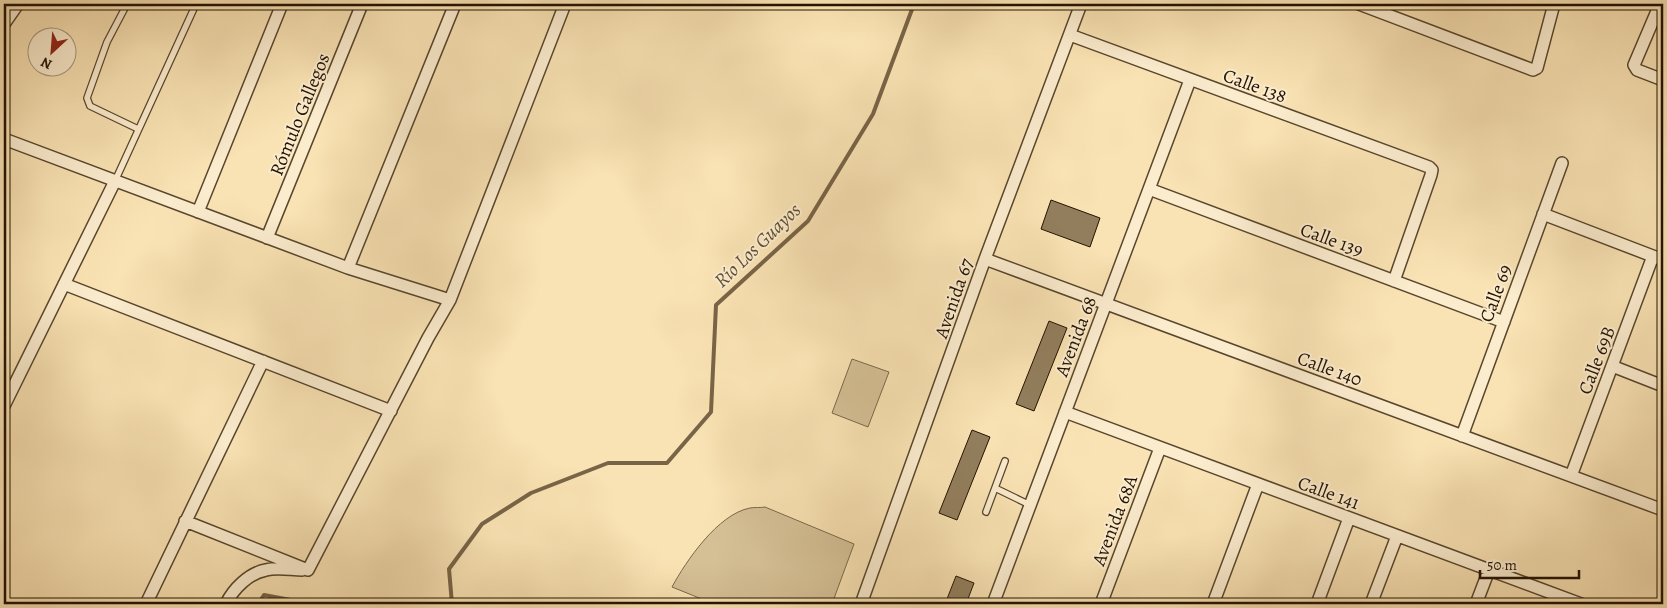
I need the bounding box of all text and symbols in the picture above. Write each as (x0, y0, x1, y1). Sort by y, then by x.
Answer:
north arrow (28, 28, 78, 78)
street label: Rómulo Gallegos (264, 49, 336, 180)
text: N (38, 52, 55, 74)
street label: Calle 138 (1219, 62, 1290, 109)
water label: Río Los Guayos (708, 197, 807, 294)
street label: Calle 139 (1297, 217, 1367, 263)
street label: Avenida 67 (928, 255, 980, 343)
street label: Calle 69 (1474, 261, 1518, 326)
street label: Avenida 68 (1048, 293, 1103, 381)
street label: Calle 69B (1572, 323, 1622, 398)
street label: Calle 140 (1293, 345, 1366, 393)
street label: Avenida 68A (1085, 470, 1144, 570)
street label: Calle 141 (1294, 470, 1364, 516)
scale bar (1480, 548, 1578, 580)
text: 50 m (1487, 555, 1517, 575)

